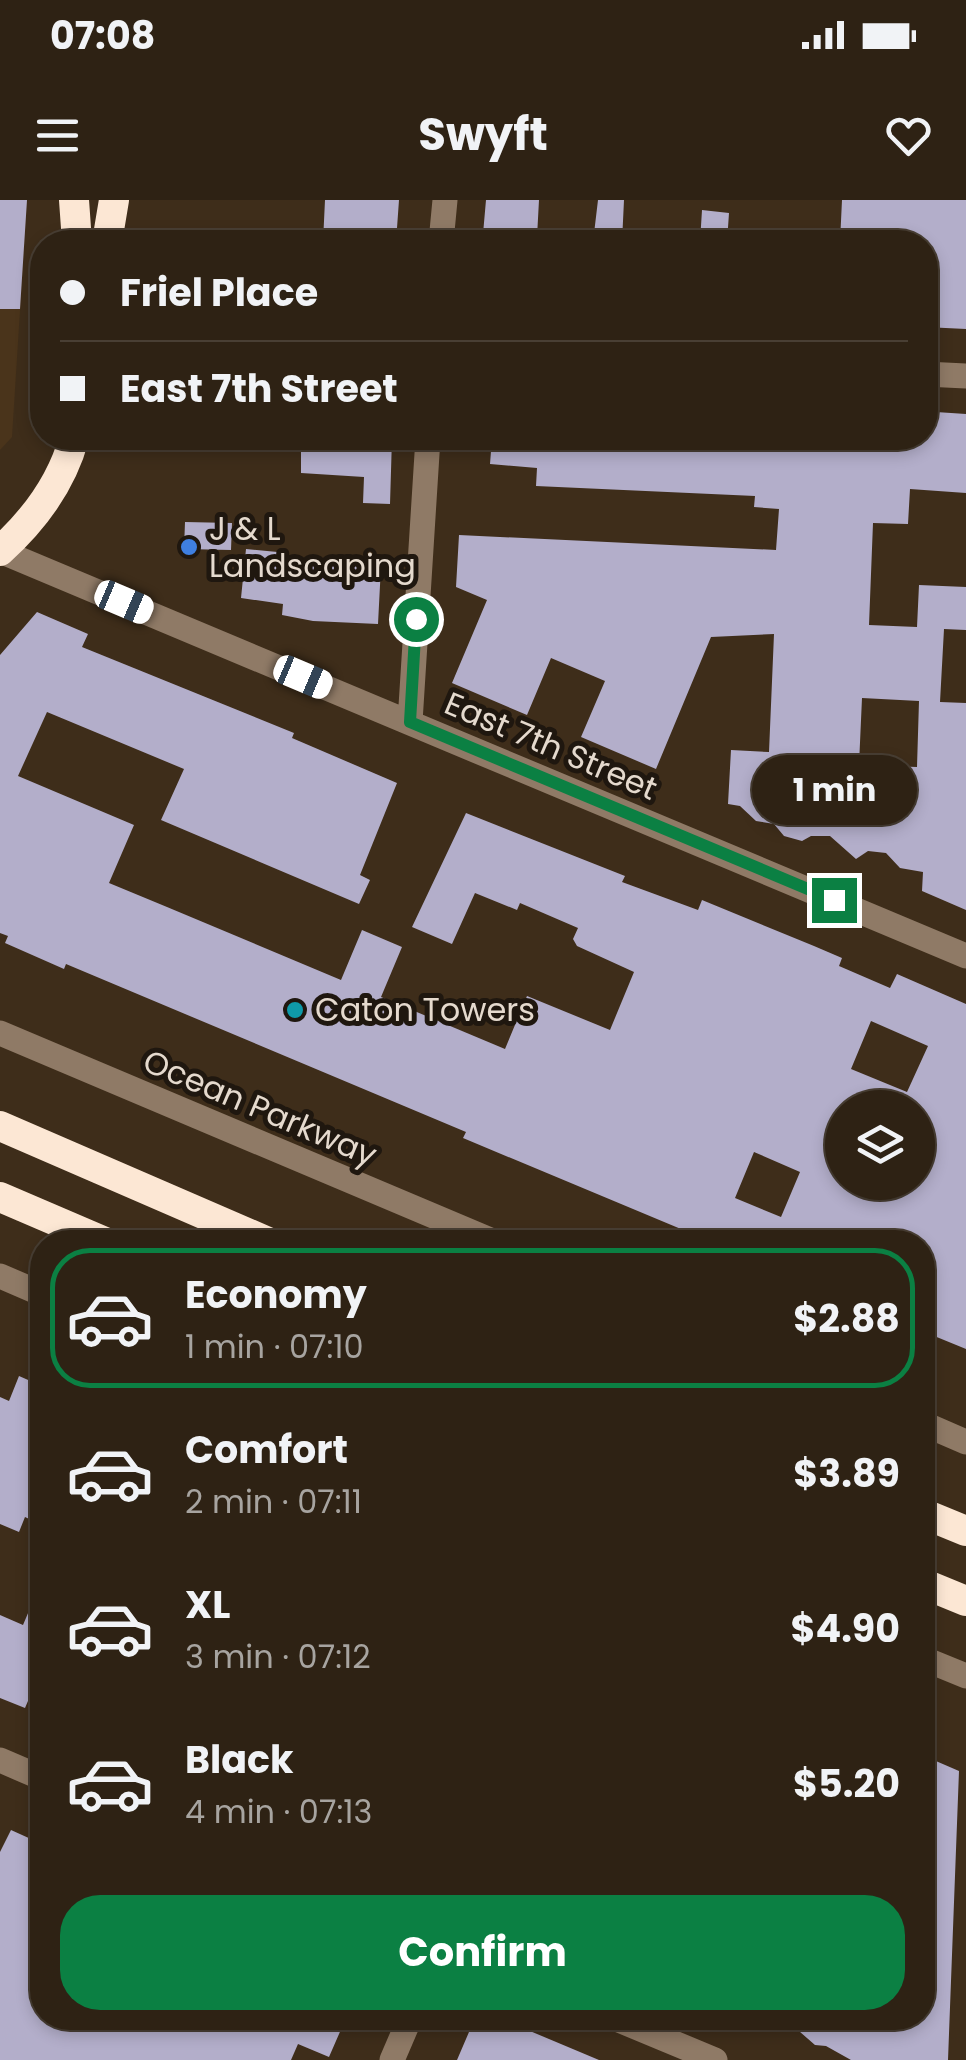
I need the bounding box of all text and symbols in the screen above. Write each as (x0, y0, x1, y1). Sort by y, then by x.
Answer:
text: 07:08 (50, 9, 155, 62)
text: Swyft (418, 103, 548, 166)
icon: menu (30, 108, 85, 163)
icon: heart (881, 108, 936, 163)
text: Friel Place (120, 266, 318, 319)
text: East 7th Street (120, 362, 398, 415)
place label: J & L Landscaping (209, 506, 416, 588)
marker: J & L Landscaping (178, 536, 200, 558)
car (91, 576, 157, 628)
route start (394, 597, 439, 642)
car (270, 651, 336, 703)
street label: East 7th Street (438, 681, 664, 811)
callout: 1 min (752, 755, 916, 825)
text: 1 min (793, 767, 876, 812)
route end (812, 878, 857, 923)
place label: Caton Towers (315, 987, 535, 1032)
marker: Caton Towers (284, 999, 306, 1021)
street label: Ocean Parkway (137, 1038, 384, 1177)
map controls (825, 1090, 935, 1200)
button: layers (825, 1090, 935, 1200)
text: Economy (185, 1268, 367, 1321)
icon: car (65, 1273, 155, 1363)
text: $2.88 (793, 1292, 900, 1345)
text: 1 min · 07:10 (185, 1324, 364, 1369)
text: Comfort (185, 1423, 348, 1476)
icon: car (65, 1428, 155, 1518)
text: $3.89 (793, 1447, 900, 1500)
text: 2 min · 07:11 (185, 1479, 362, 1524)
text: XL (185, 1578, 230, 1631)
icon: car (65, 1583, 155, 1673)
text: $4.90 (790, 1602, 900, 1655)
text: 3 min · 07:12 (185, 1634, 371, 1679)
text: Black (185, 1733, 294, 1786)
icon: car (65, 1738, 155, 1828)
text: $5.20 (793, 1757, 900, 1810)
text: 4 min · 07:13 (185, 1789, 372, 1834)
button: Confirm (60, 1895, 905, 2010)

